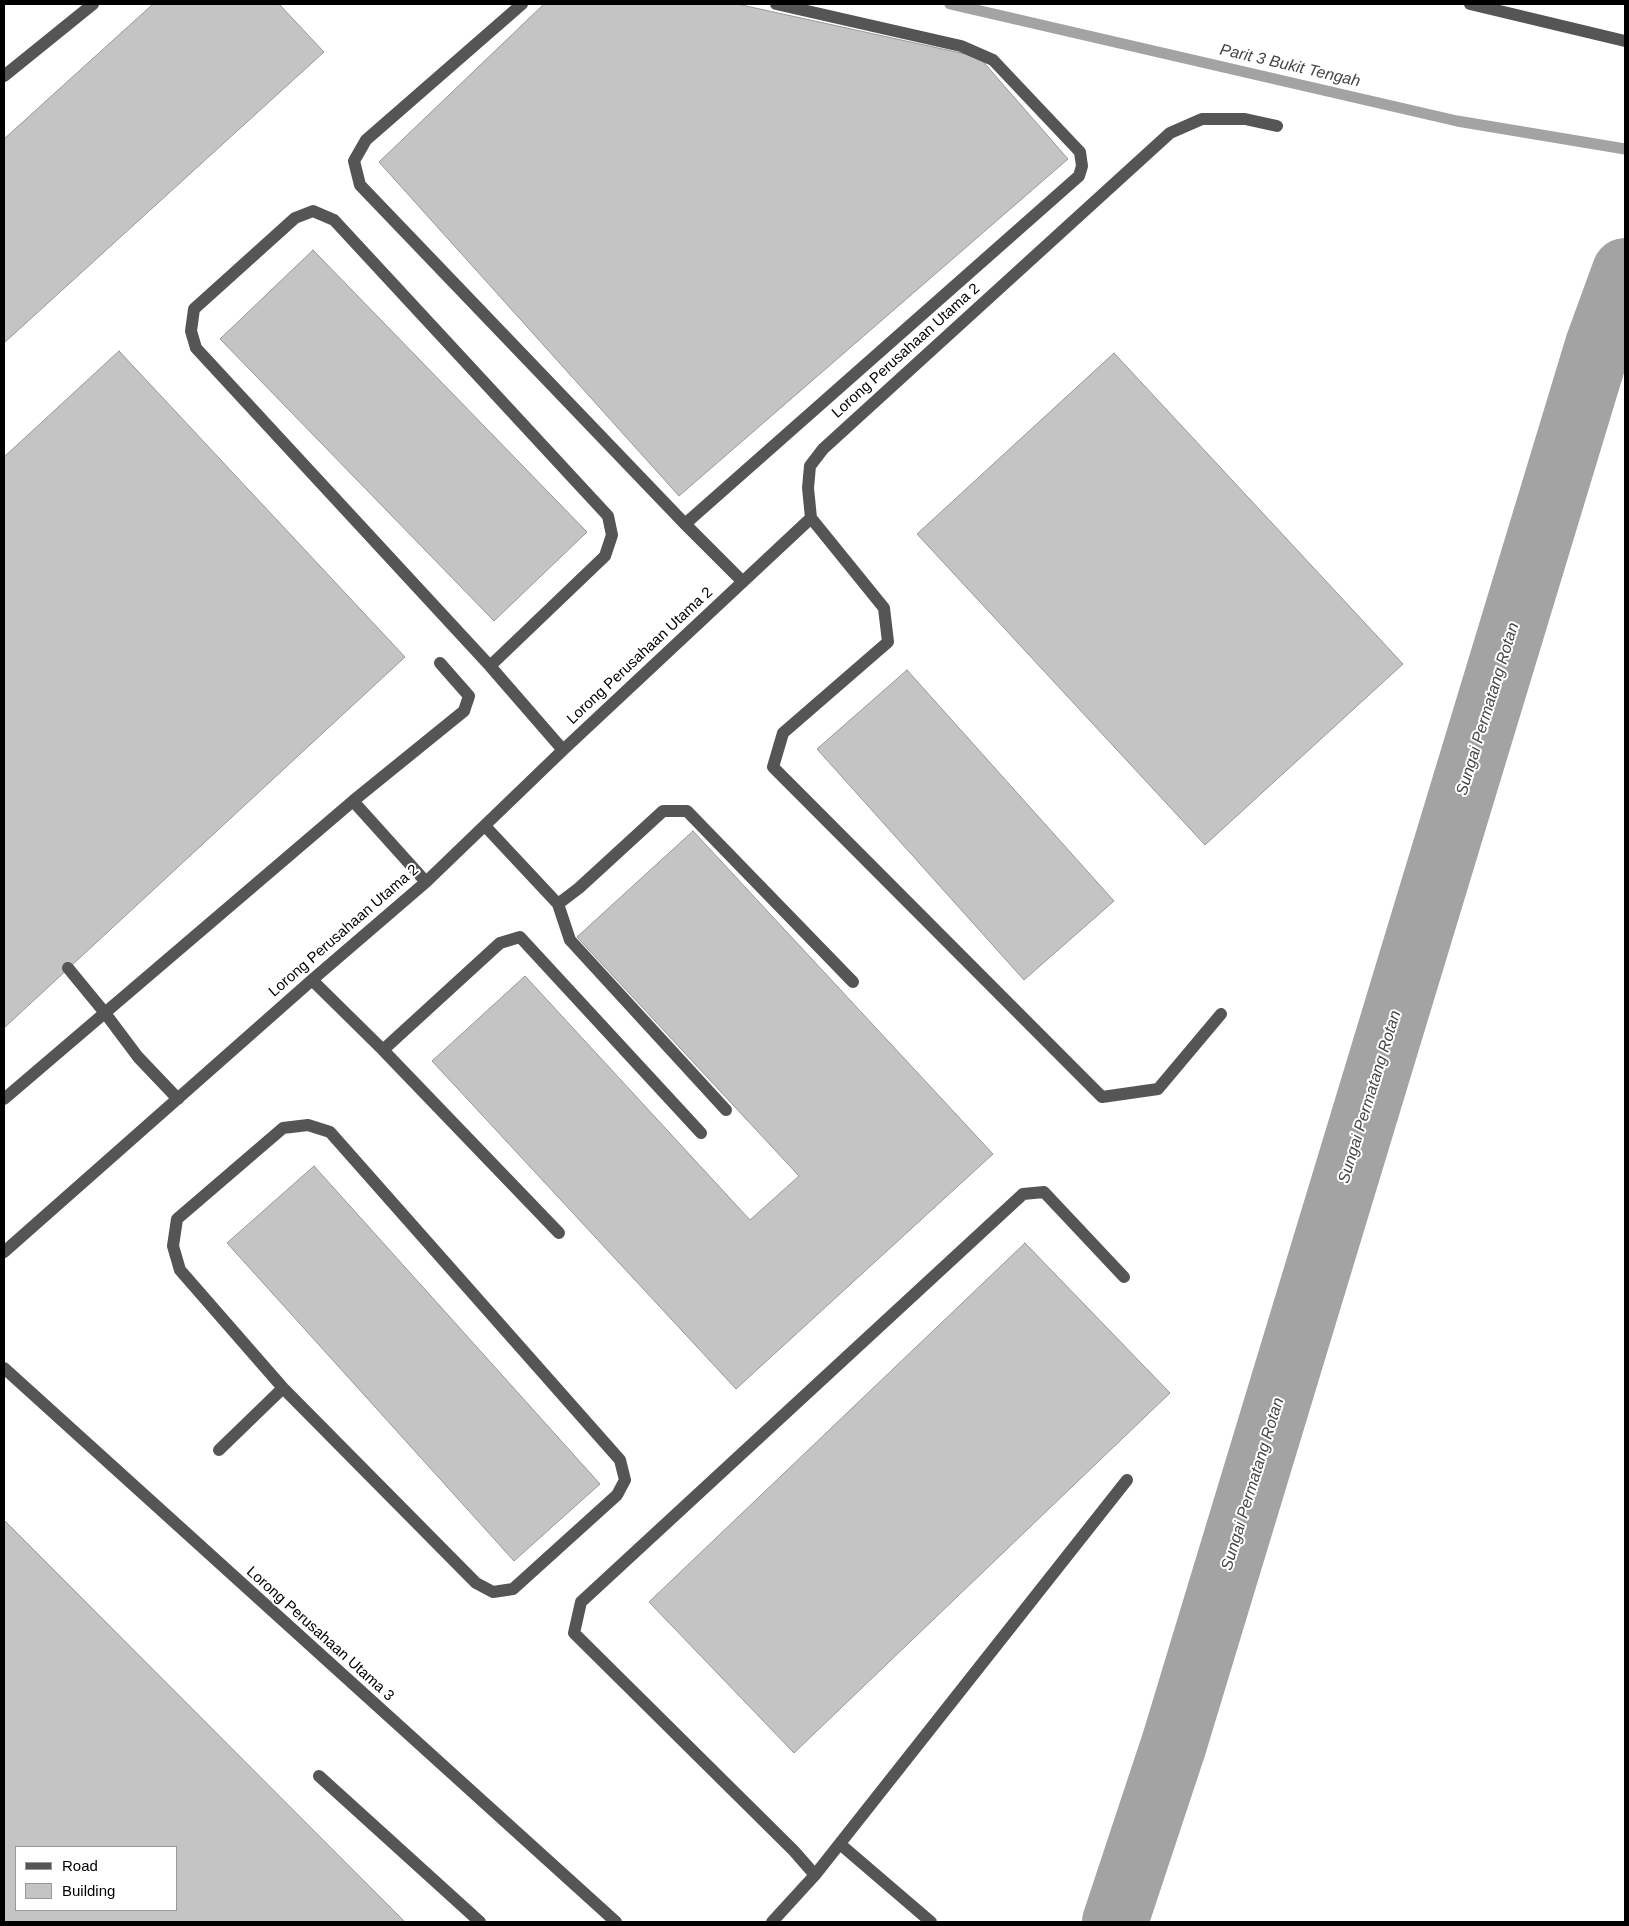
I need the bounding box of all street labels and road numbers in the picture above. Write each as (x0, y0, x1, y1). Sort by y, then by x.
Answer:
street label: Lorong Perusahaan Utama 2 (828, 280, 984, 422)
street label: Lorong Perusahaan Utama 2 (563, 584, 717, 728)
street label: Lorong Perusahaan Utama 2 (265, 861, 423, 1001)
street label: Lorong Perusahaan Utama 3 (242, 1563, 398, 1705)

